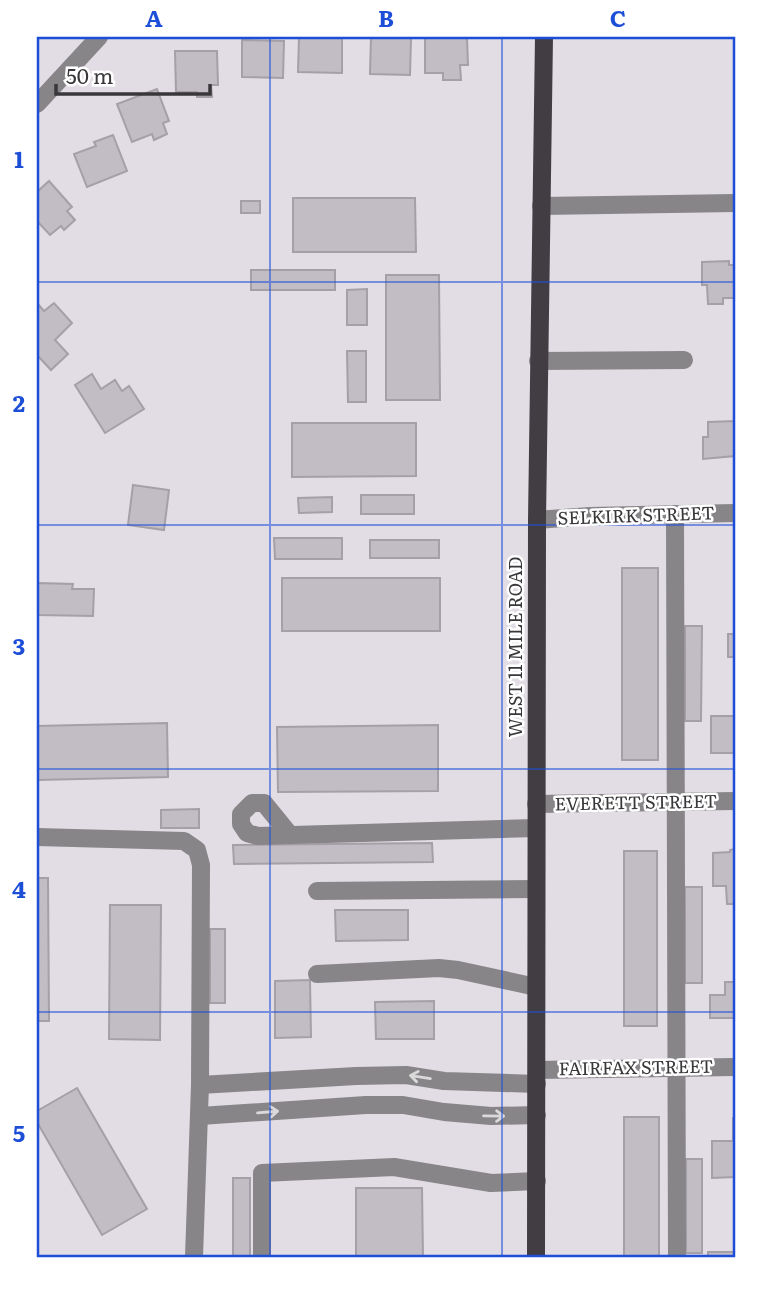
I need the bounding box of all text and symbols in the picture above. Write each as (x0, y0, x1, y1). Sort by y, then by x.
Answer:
text: A (145, 0, 163, 34)
text: B (378, 0, 394, 34)
text: C (610, 0, 626, 34)
scale bar (56, 52, 210, 96)
text: 50 m (66, 59, 113, 90)
text: 1 (14, 141, 24, 175)
text: 2 (13, 385, 25, 419)
street label: SELKIRK STREET (557, 498, 715, 531)
street label: WEST 11 MILE ROAD (501, 557, 528, 737)
text: 3 (13, 628, 25, 662)
street label: EVERETT STREET (554, 787, 718, 816)
text: 4 (12, 871, 26, 905)
street label: FAIRFAX STREET (558, 1052, 713, 1081)
one-way arrow (409, 1070, 432, 1083)
one-way arrow (256, 1105, 279, 1118)
one-way arrow (483, 1109, 506, 1122)
text: 5 (13, 1115, 25, 1149)

